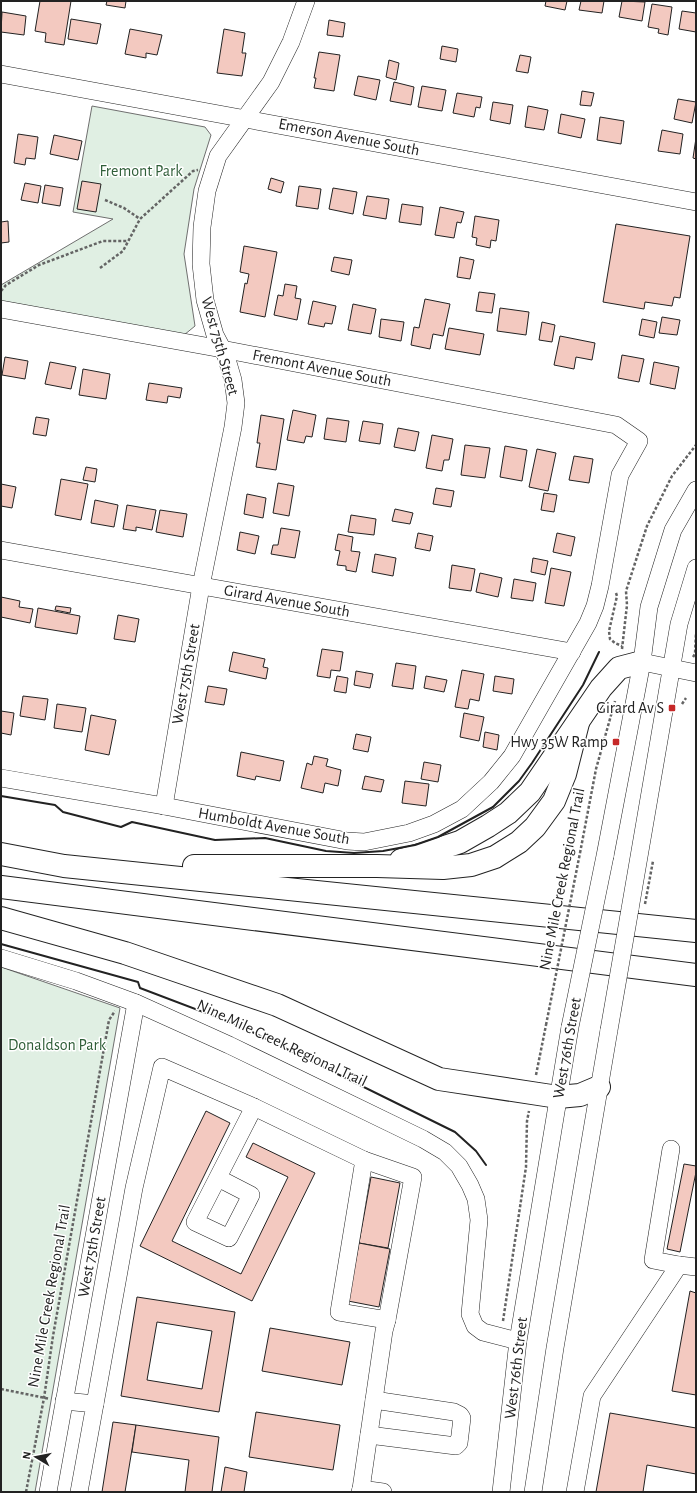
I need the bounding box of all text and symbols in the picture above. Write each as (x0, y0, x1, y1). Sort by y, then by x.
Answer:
street label: Emerson Avenue South (277, 115, 421, 159)
park label: Fremont Park (100, 163, 183, 179)
street label: West 75th Street (198, 295, 242, 397)
street label: Fremont Avenue South (251, 347, 393, 389)
street label: Girard Avenue South (223, 582, 351, 620)
street label: West 75th Street (169, 623, 203, 725)
place label: Girard Av S (596, 700, 664, 716)
marker: Girard Av S (667, 703, 677, 713)
place label: Hwy 35W Ramp (510, 734, 608, 751)
marker: Hwy 35W Ramp (611, 737, 621, 747)
street label: Nine Mile Creek Regional Trail (536, 786, 588, 972)
street label: Humboldt Avenue South (197, 805, 351, 847)
street label: West 76th Street (550, 996, 584, 1100)
street label: Nine Mile Creek Regional Trail (195, 997, 369, 1089)
park label: Donaldson Park (8, 1037, 107, 1053)
street label: West 75th Street (75, 1196, 109, 1298)
street label: Nine Mile Creek Regional Trail (25, 1203, 73, 1389)
street label: West 76th Street (502, 1316, 530, 1420)
north arrow (16, 1437, 56, 1477)
text: N (21, 1451, 33, 1460)

